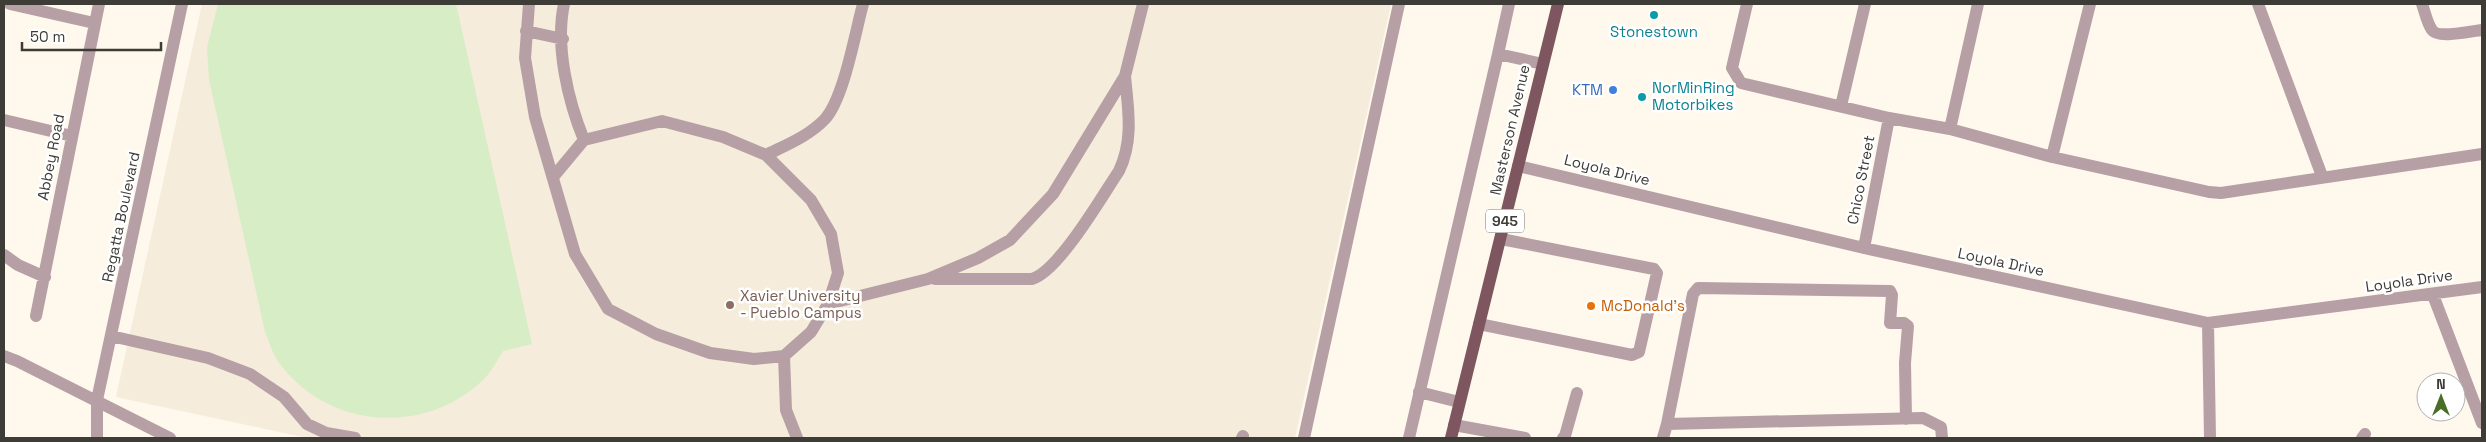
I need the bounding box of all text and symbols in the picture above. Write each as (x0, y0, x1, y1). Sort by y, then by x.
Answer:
marker: Stonestown (1648, 9, 1660, 21)
scale bar (22, 20, 161, 52)
place label: Stonestown (1610, 22, 1698, 41)
text: 50 m (30, 27, 65, 46)
street label: Masterson Avenue (1485, 63, 1534, 197)
place label: NorMinRing Motorbikes (1652, 78, 1735, 114)
place label: KTM (1572, 80, 1603, 99)
marker: KTM (1607, 84, 1619, 96)
marker: NorMinRing Motorbikes (1636, 91, 1648, 103)
street label: Abbey Road (33, 112, 68, 202)
street label: Chico Street (1843, 134, 1878, 226)
street label: Regatta Boulevard (97, 150, 144, 284)
street label: Loyola Drive (1562, 150, 1652, 189)
road number: 945 (1486, 210, 1524, 232)
street label: Loyola Drive (1956, 243, 2046, 280)
street label: Loyola Drive (2364, 265, 2454, 296)
place label: Xavier University - Pueblo Campus (740, 286, 862, 322)
place label: McDonald's (1601, 296, 1685, 315)
marker: Xavier University - Pueblo Campus (724, 299, 736, 311)
marker: McDonald's (1585, 300, 1597, 312)
north arrow (2416, 372, 2466, 422)
text: N (2436, 375, 2446, 393)

